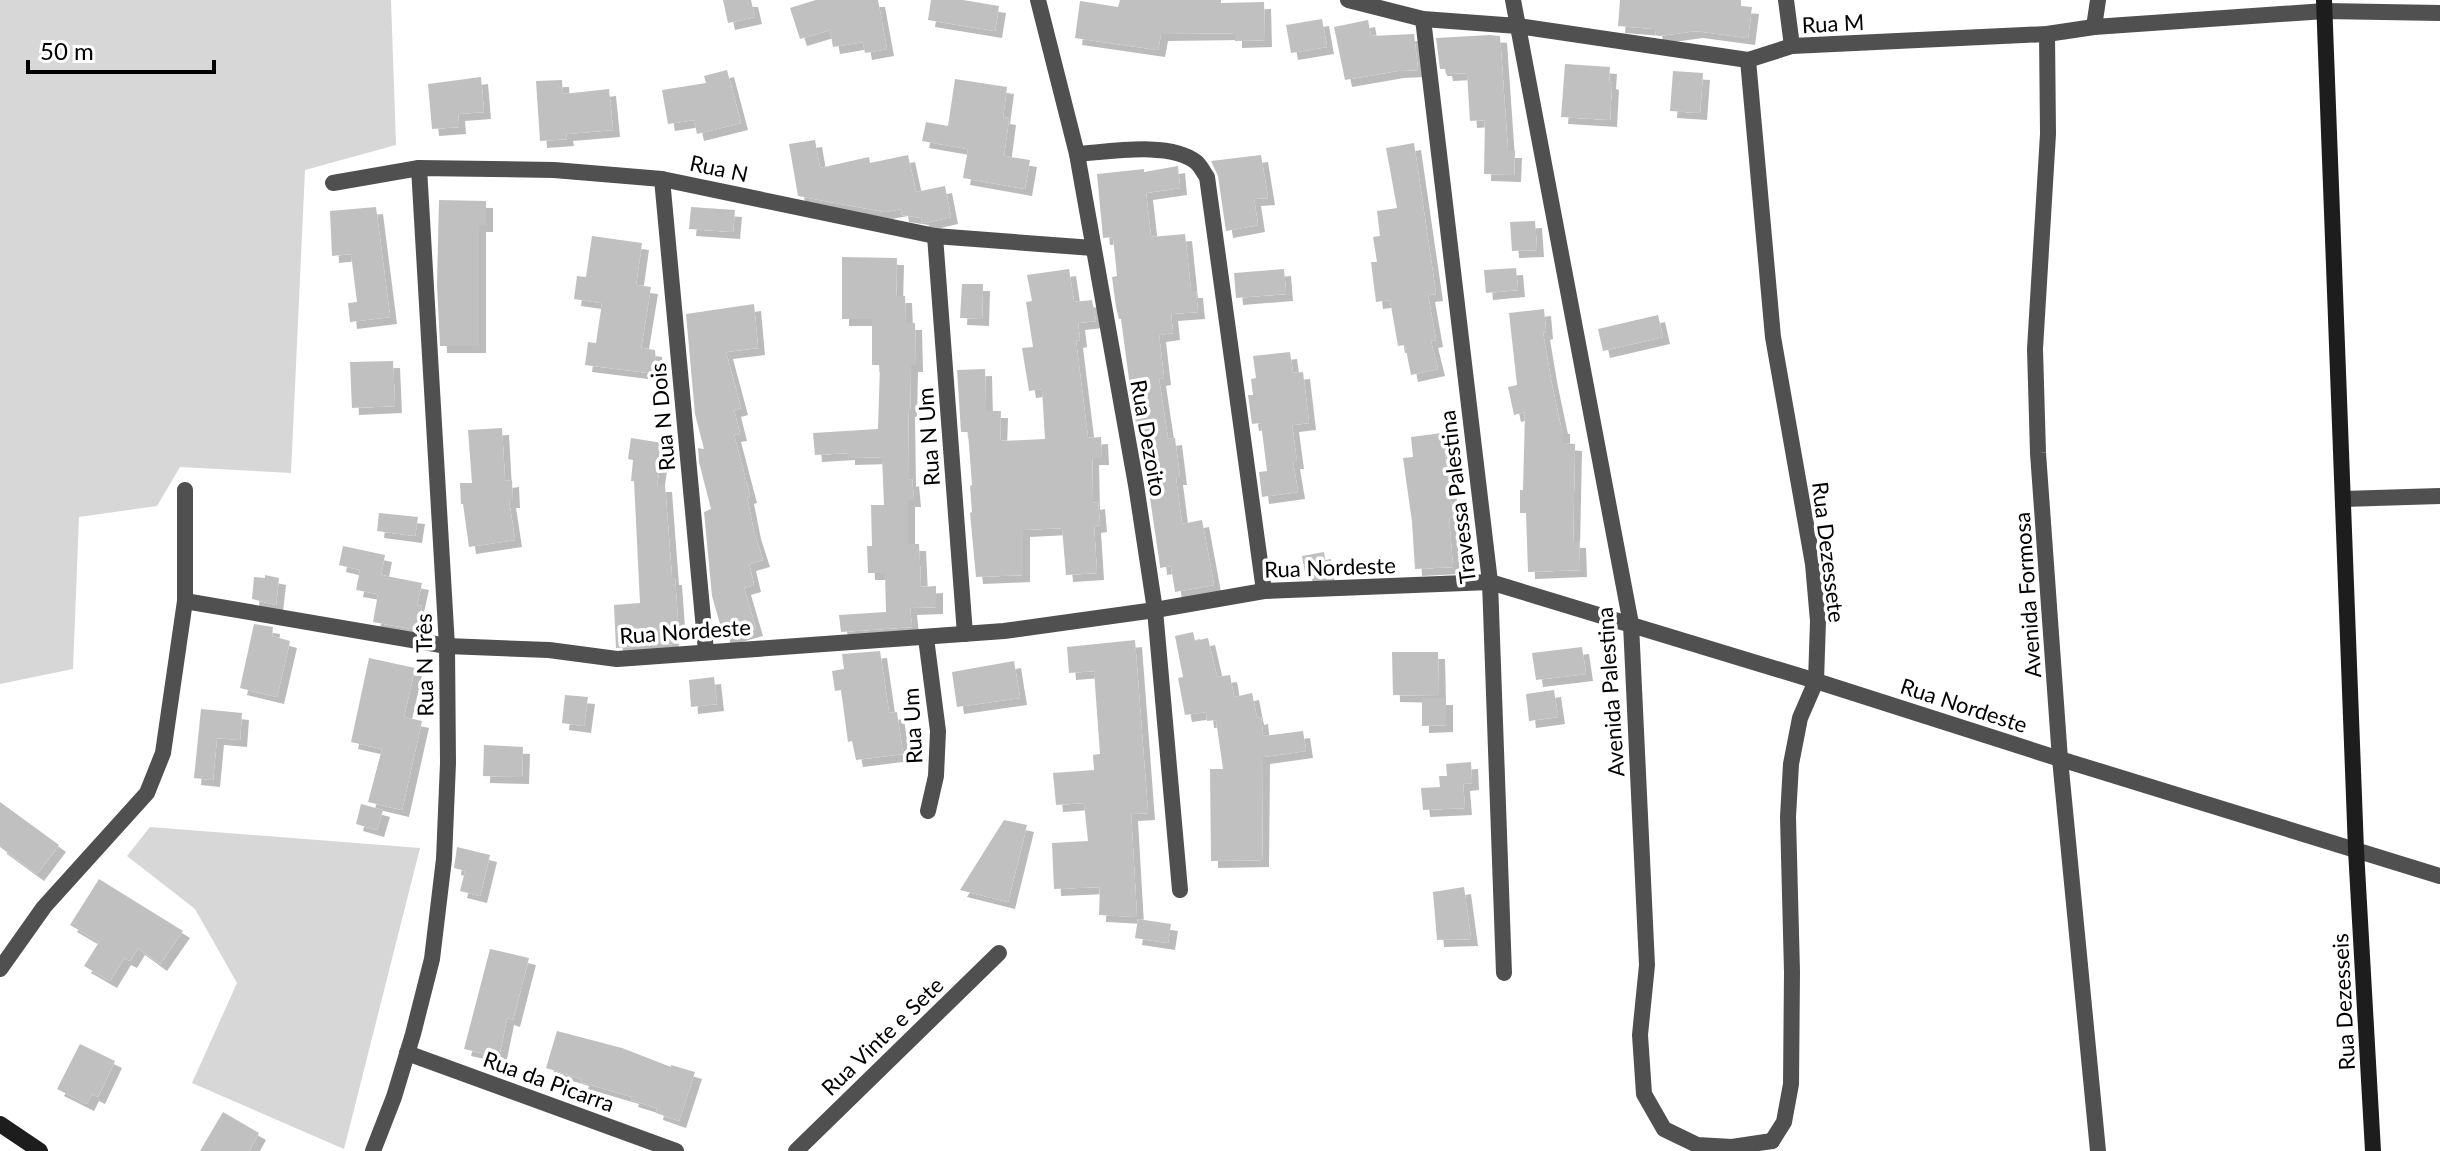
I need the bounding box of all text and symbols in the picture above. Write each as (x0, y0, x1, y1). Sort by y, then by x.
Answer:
street label: Rua M (1801, 8, 1865, 38)
scale bar (28, 24, 214, 74)
text: 50 m (40, 36, 94, 65)
street label: Rua N (687, 149, 751, 187)
street label: Rua N Dois (644, 362, 680, 472)
street label: Rua Dezoito (1125, 377, 1173, 499)
street label: Rua N Um (911, 387, 945, 487)
street label: Travessa Palestina (1433, 409, 1481, 585)
street label: Rua Dezessete (1807, 480, 1851, 624)
street label: Avenida Formosa (2008, 511, 2046, 679)
street label: Rua Nordeste (1264, 551, 1396, 583)
street label: Avenida Palestina (1591, 606, 1629, 778)
street label: Rua N Três (410, 613, 438, 717)
street label: Rua Nordeste (618, 613, 752, 649)
street label: Rua Nordeste (1897, 672, 2031, 738)
street label: Rua Um (897, 687, 927, 765)
street label: Rua Dezesseis (2326, 933, 2360, 1071)
street label: Rua Vinte e Sete (815, 971, 949, 1101)
street label: Rua da Picarra (480, 1045, 618, 1117)

